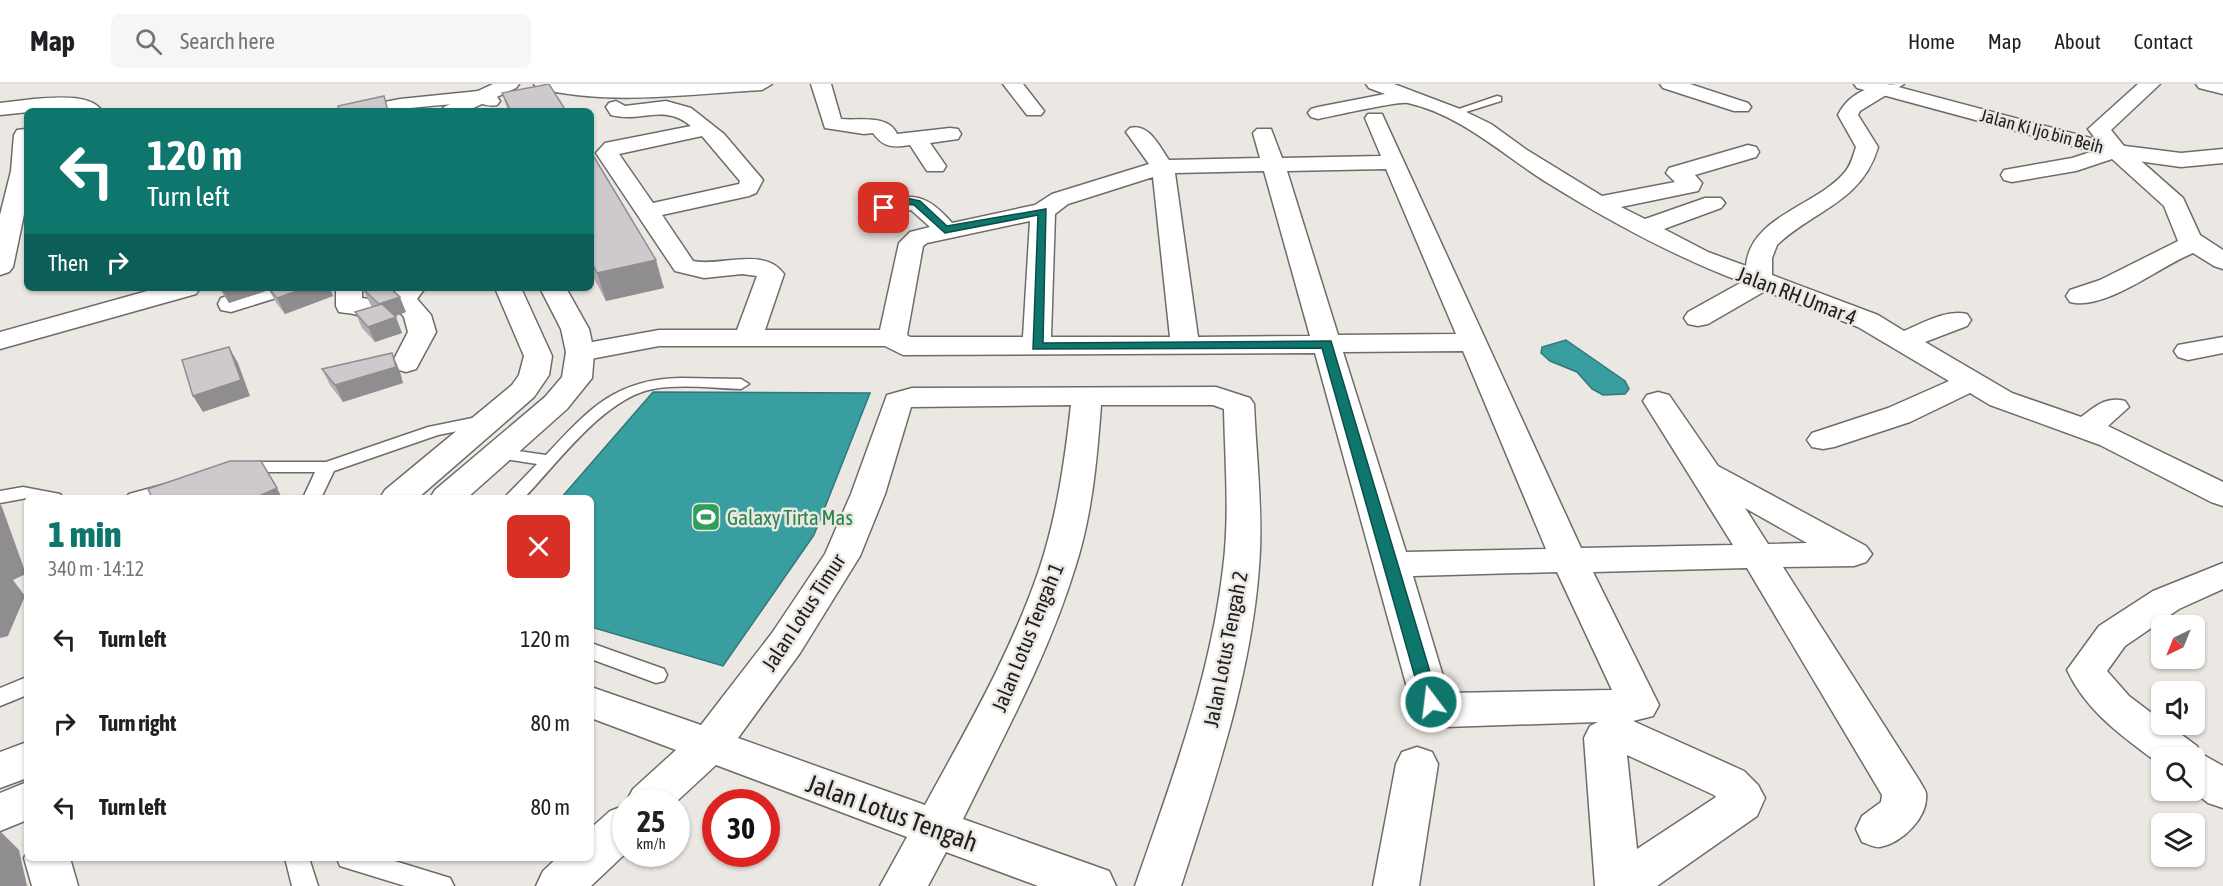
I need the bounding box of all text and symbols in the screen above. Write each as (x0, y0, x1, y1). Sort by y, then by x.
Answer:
search box (111, 14, 531, 68)
text: Map (30, 25, 75, 57)
icon: search (132, 25, 165, 58)
text: Search here (180, 28, 275, 54)
text: Home (1908, 29, 1955, 53)
text: Map (1988, 29, 2022, 53)
text: About (2055, 29, 2101, 53)
text: Contact (2134, 29, 2193, 53)
street label: Jalan Ki Ijo bin Beih (1978, 104, 2106, 158)
text: 120 m (147, 131, 242, 179)
icon: left (48, 132, 126, 210)
text: Turn left (147, 181, 230, 212)
pin (858, 182, 909, 233)
icon: arrive (867, 191, 900, 224)
icon: right (101, 246, 134, 279)
text: Then (48, 250, 89, 276)
street label: Jalan RH Umar 4 (1734, 261, 1861, 329)
sports icon: Galaxy Tirta Mas (690, 501, 722, 533)
place label: Galaxy Tirta Mas (727, 505, 853, 529)
text: 1 min (48, 513, 122, 555)
button: close (507, 515, 570, 578)
street label: Jalan Lotus Timur (756, 548, 850, 675)
text: 340 m · 14:12 (48, 557, 144, 580)
street label: Jalan Lotus Tengah 1 (986, 559, 1068, 715)
street label: Jalan Lotus Tengah 2 (1198, 569, 1252, 729)
north arrow (2151, 615, 2205, 669)
map controls (2151, 615, 2205, 867)
icon: left (48, 623, 81, 656)
text: Turn left (99, 626, 166, 652)
text: 120 m (520, 626, 570, 652)
position arrow (1399, 670, 1463, 734)
button: sound (2151, 681, 2205, 735)
icon: right (48, 707, 81, 740)
text: Turn right (99, 710, 176, 736)
text: 80 m (530, 710, 570, 736)
button: search (2151, 747, 2205, 801)
street label: Jalan Lotus Tengah (802, 768, 982, 858)
speed limit sign: 30 (702, 789, 780, 867)
icon: left (48, 791, 81, 824)
text: Turn left (99, 794, 166, 820)
text: 80 m (530, 794, 570, 820)
text: 25 (637, 804, 665, 838)
button: layers (2151, 813, 2205, 867)
text: km/h (636, 835, 666, 852)

